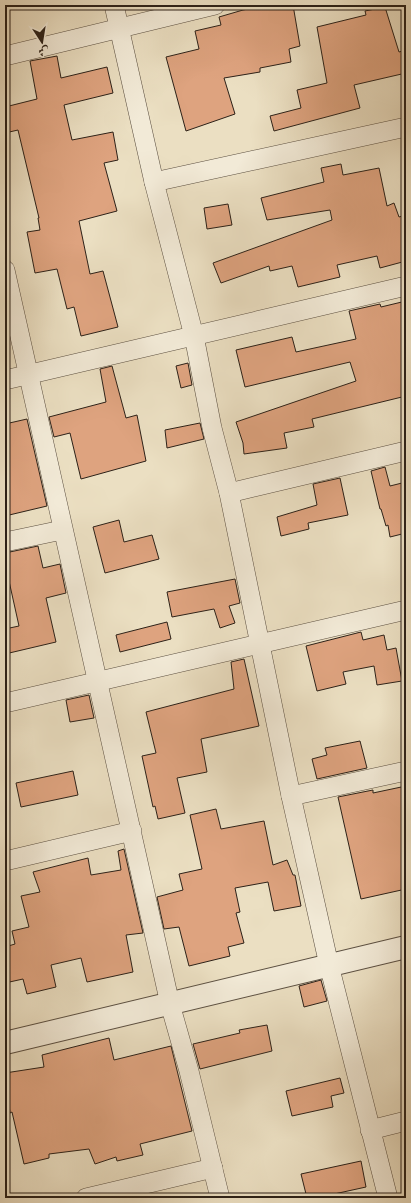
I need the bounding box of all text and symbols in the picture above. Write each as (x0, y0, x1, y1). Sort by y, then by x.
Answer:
north arrow (22, 22, 62, 62)
text: ش (37, 43, 51, 60)

